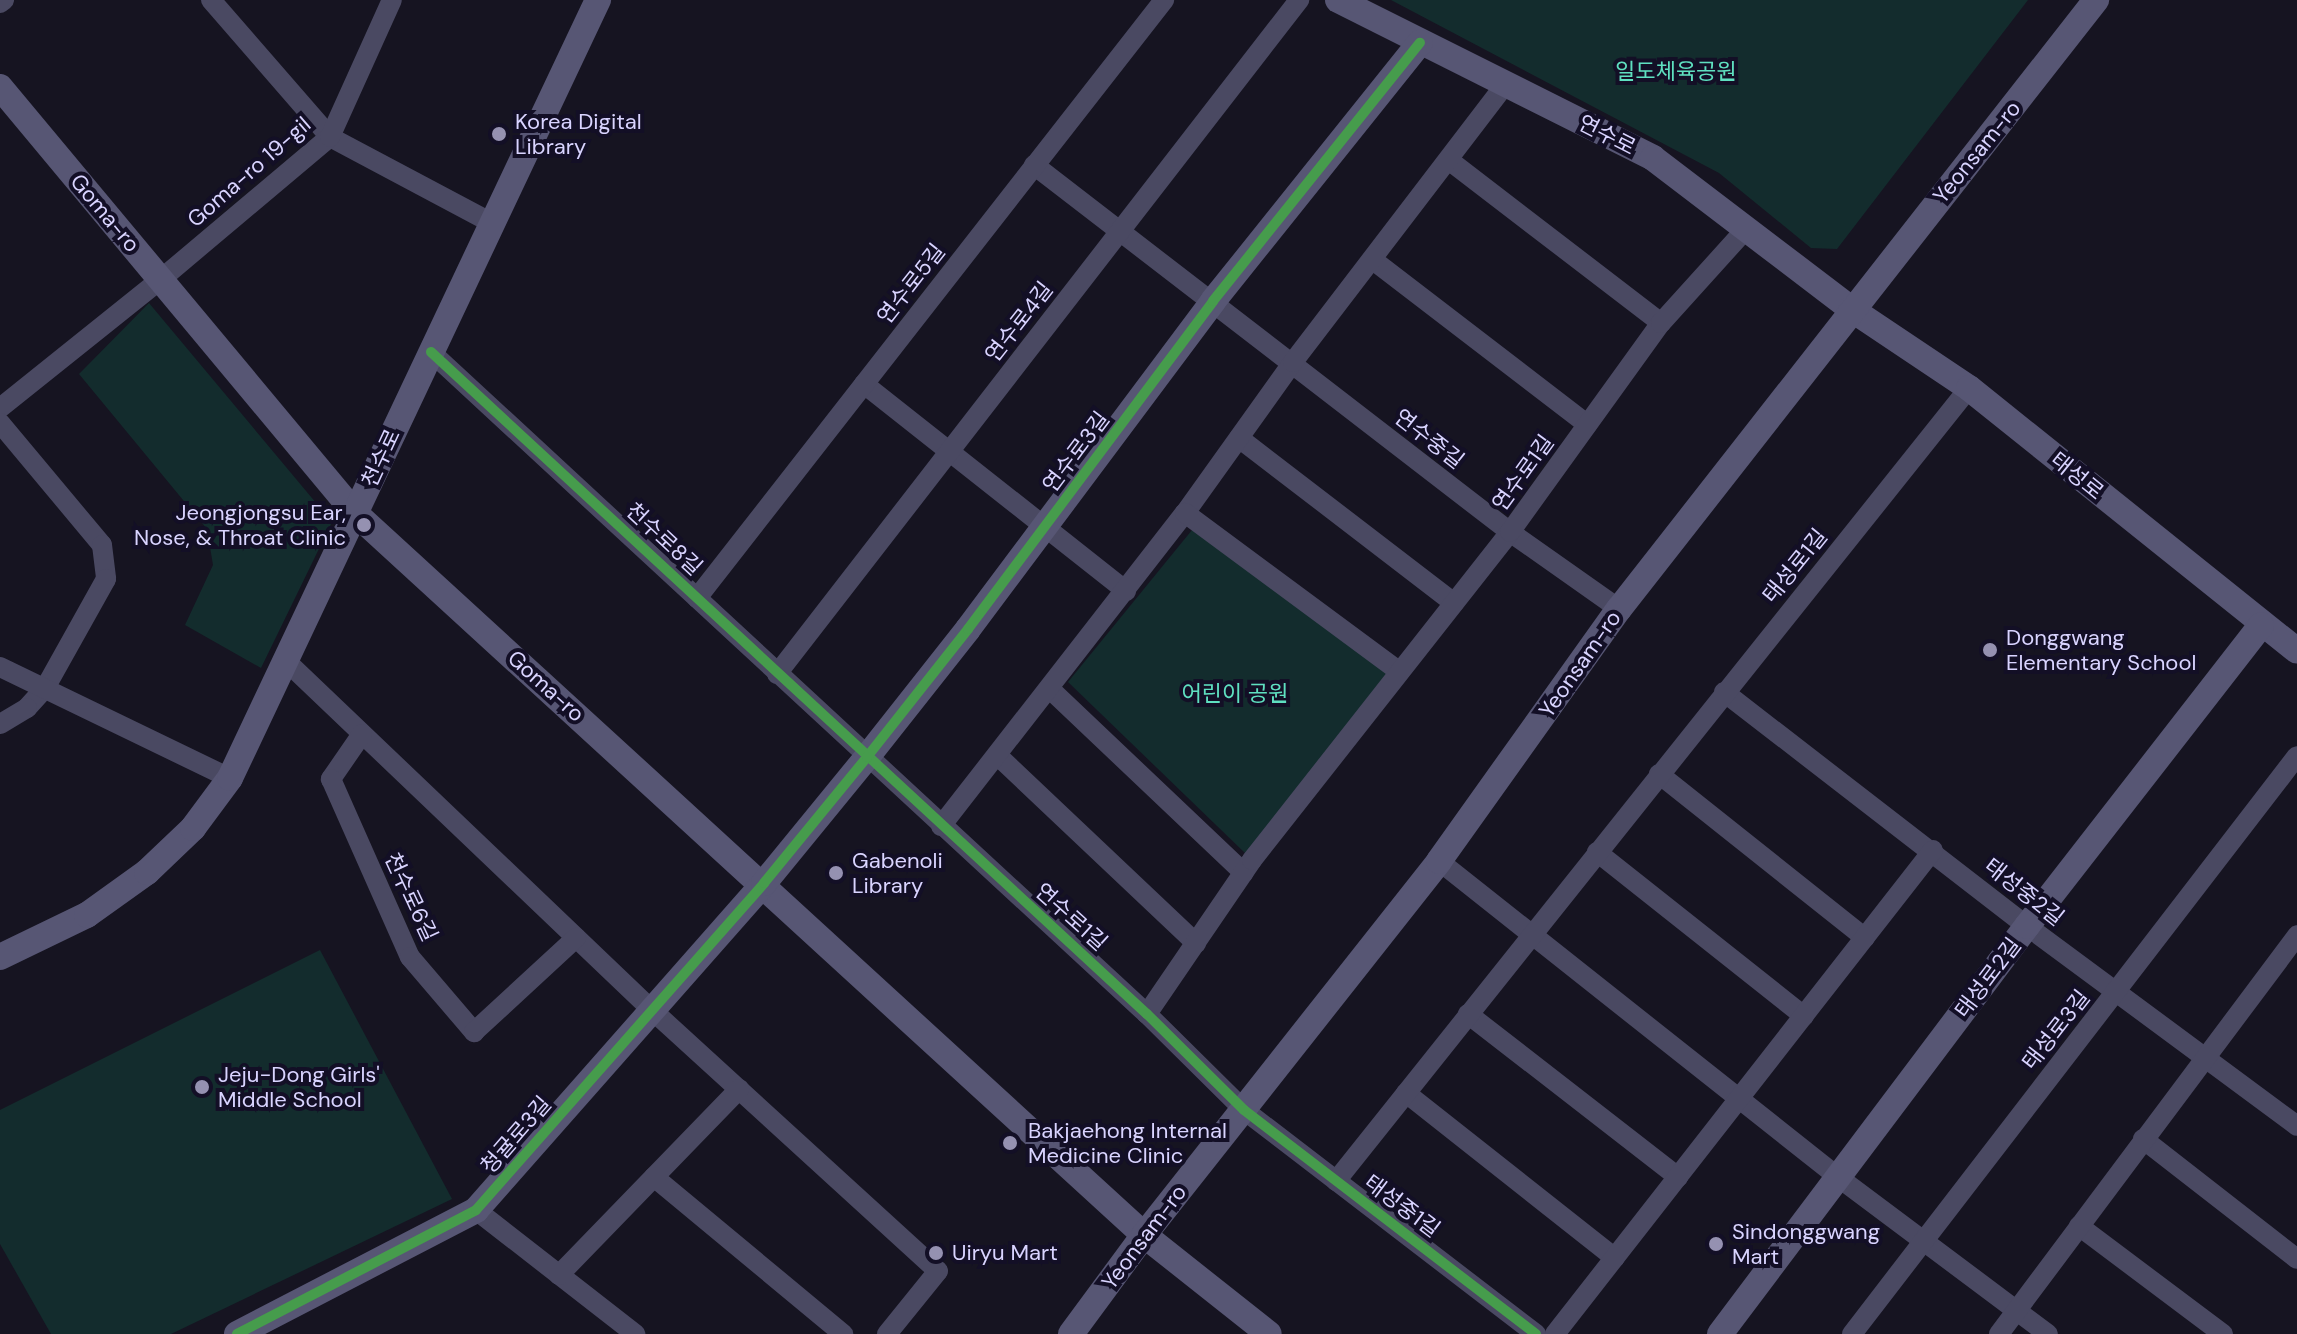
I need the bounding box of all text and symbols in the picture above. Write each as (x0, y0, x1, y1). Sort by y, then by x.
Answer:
park label: 일도체육공원 (1615, 59, 1737, 85)
street label: Yeonsam-ro (1928, 95, 2026, 209)
place label: Korea Digital Library (515, 108, 642, 160)
street label: 연수로 (1574, 109, 1640, 161)
street label: Goma-ro 19-gil (182, 111, 316, 233)
marker: Korea Digital Library (490, 125, 508, 143)
street label: Goma-ro (65, 169, 145, 257)
street label: 연수로5길 (872, 239, 950, 329)
street label: 연수로4길 (980, 277, 1058, 367)
street label: 연수중길 (1389, 404, 1469, 474)
street label: 연수로3길 (1037, 407, 1115, 497)
street label: 천수로 (356, 425, 406, 491)
street label: 연수로1길 (1487, 430, 1559, 516)
street label: 태성로 (2045, 447, 2109, 505)
street label: 천수로8길 (621, 497, 707, 581)
place label: Jeongjongsu Ear, Nose, & Throat Clinic (134, 499, 346, 550)
marker: Jeongjongsu Ear, Nose, & Throat Clinic (353, 514, 375, 536)
street label: 태성로1길 (1757, 524, 1833, 608)
street label: Yeonsam-ro (1534, 606, 1626, 722)
place label: Donggwang Elementary School (2006, 624, 2196, 676)
marker: Donggwang Elementary School (1981, 641, 1999, 659)
street label: Goma-ro (502, 645, 590, 727)
park label: 어린이 공원 (1181, 681, 1289, 707)
place label: Gabenoli Library (852, 847, 943, 898)
street label: 천수로6길 (379, 848, 443, 946)
street label: 태성중2길 (1979, 853, 2069, 931)
marker: Gabenoli Library (827, 864, 845, 882)
street label: 연수로1길 (1030, 878, 1112, 956)
street label: 태성로2길 (1949, 933, 2027, 1023)
street label: 태성로3길 (2017, 985, 2095, 1075)
place label: Jeju-Dong Girls' Middle School (218, 1061, 380, 1112)
marker: Jeju-Dong Girls' Middle School (193, 1078, 211, 1096)
street label: 청귤로3길 (475, 1091, 557, 1179)
place label: Bakjaehong Internal Medicine Clinic (1028, 1117, 1227, 1168)
marker: Bakjaehong Internal Medicine Clinic (999, 1132, 1021, 1154)
street label: 태성중1길 (1359, 1169, 1445, 1243)
street label: Yeonsam-ro (1096, 1179, 1192, 1295)
place label: Sindonggwang Mart (1732, 1218, 1880, 1270)
marker: Sindonggwang Mart (1707, 1235, 1725, 1253)
place label: Uiryu Mart (952, 1240, 1058, 1266)
marker: Uiryu Mart (927, 1244, 945, 1262)

